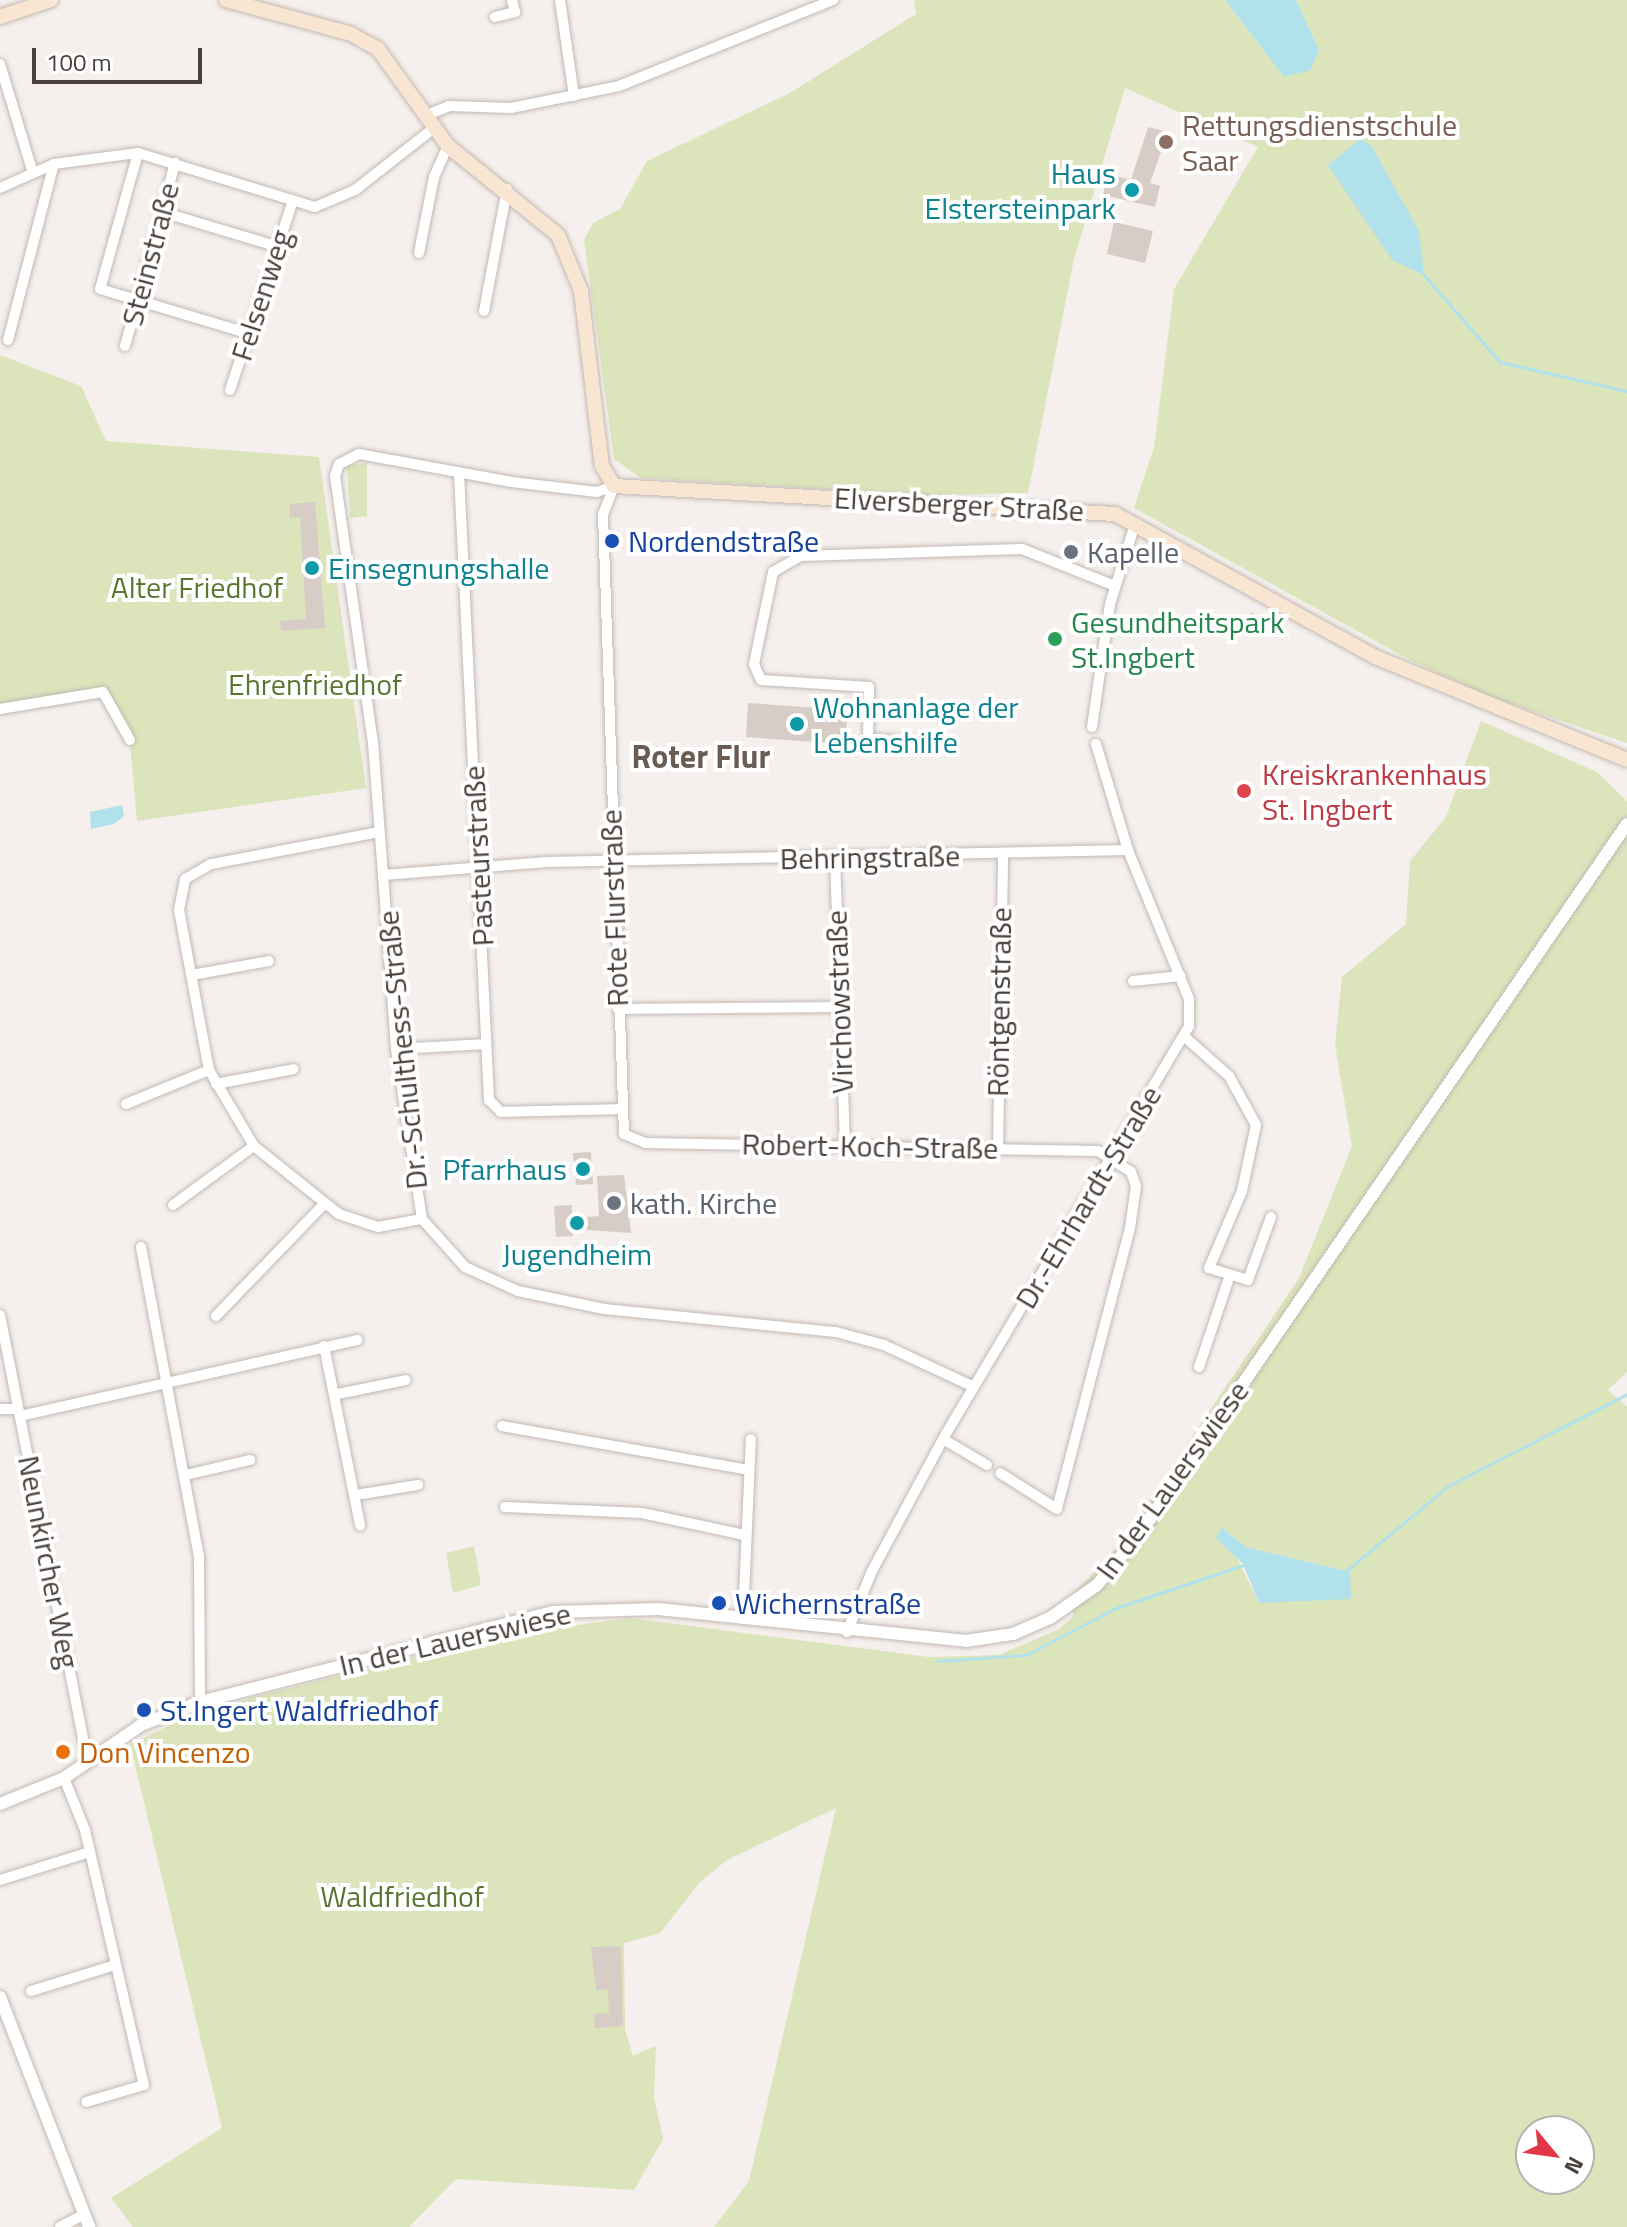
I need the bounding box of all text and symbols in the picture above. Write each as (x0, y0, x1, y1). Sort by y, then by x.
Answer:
scale bar (36, 32, 206, 82)
text: 100 m (46, 44, 112, 80)
place label: Rettungsdienstschule Saar (1182, 107, 1457, 178)
marker: Rettungsdienstschule Saar (1157, 133, 1175, 151)
place label: Haus Elstersteinpark (925, 155, 1116, 226)
street label: Steinstraße (114, 179, 186, 329)
marker: Haus Elstersteinpark (1123, 181, 1141, 199)
street label: Felsenweg (223, 225, 299, 365)
street label: Elversberger Straße (833, 479, 1085, 529)
place label: Nordendstraße (628, 523, 819, 559)
marker: Nordendstraße (603, 532, 621, 550)
place label: Kapelle (1087, 534, 1179, 570)
marker: Kapelle (1062, 543, 1080, 561)
place label: Einsegnungshalle (328, 550, 549, 586)
marker: Einsegnungshalle (303, 559, 321, 577)
park label: Alter Friedhof (111, 569, 283, 605)
place label: Gesundheitspark St.Ingbert (1071, 604, 1284, 674)
marker: Gesundheitspark St.Ingbert (1046, 630, 1064, 648)
park label: Ehrenfriedhof (228, 666, 402, 702)
place label: Wohnanlage der Lebenshilfe (813, 689, 1019, 760)
marker: Wohnanlage der Lebenshilfe (788, 715, 806, 733)
district label: Roter Flur (632, 737, 770, 775)
place label: Kreiskrankenhaus St. Ingbert (1262, 756, 1487, 826)
street label: Pasteurstraße (455, 765, 501, 947)
marker: Kreiskrankenhaus St. Ingbert (1233, 780, 1255, 802)
street label: Rote Flurstraße (593, 809, 635, 1007)
street label: Behringstraße (779, 837, 961, 877)
street label: Röntgenstraße (979, 907, 1019, 1097)
street label: Dr.-Schulthess-Straße (369, 909, 435, 1191)
street label: Virchowstraße (818, 909, 860, 1095)
street label: Dr.-Ehrhardt-Straße (1007, 1079, 1169, 1315)
street label: Robert-Koch-Straße (741, 1126, 999, 1166)
place label: Pfarrhaus (442, 1151, 567, 1187)
marker: Pfarrhaus (574, 1160, 592, 1178)
place label: kath. Kirche (630, 1185, 777, 1221)
marker: kath. Kirche (605, 1194, 623, 1212)
marker: Jugendheim (568, 1214, 586, 1232)
place label: Jugendheim (502, 1236, 652, 1272)
street label: In der Lauerswiese (1088, 1374, 1256, 1586)
street label: Neunkircher Weg (11, 1452, 87, 1672)
place label: Wichernstraße (735, 1585, 921, 1621)
marker: Wichernstraße (710, 1594, 728, 1612)
street label: In der Lauerswiese (336, 1595, 574, 1683)
place label: St.Ingert Waldfriedhof (160, 1692, 438, 1728)
marker: St.Ingert Waldfriedhof (135, 1701, 153, 1719)
place label: Don Vincenzo (79, 1734, 251, 1770)
marker: Don Vincenzo (54, 1743, 72, 1761)
park label: Waldfriedhof (320, 1878, 484, 1914)
north arrow (1515, 2115, 1595, 2195)
text: N (1556, 2151, 1593, 2181)

